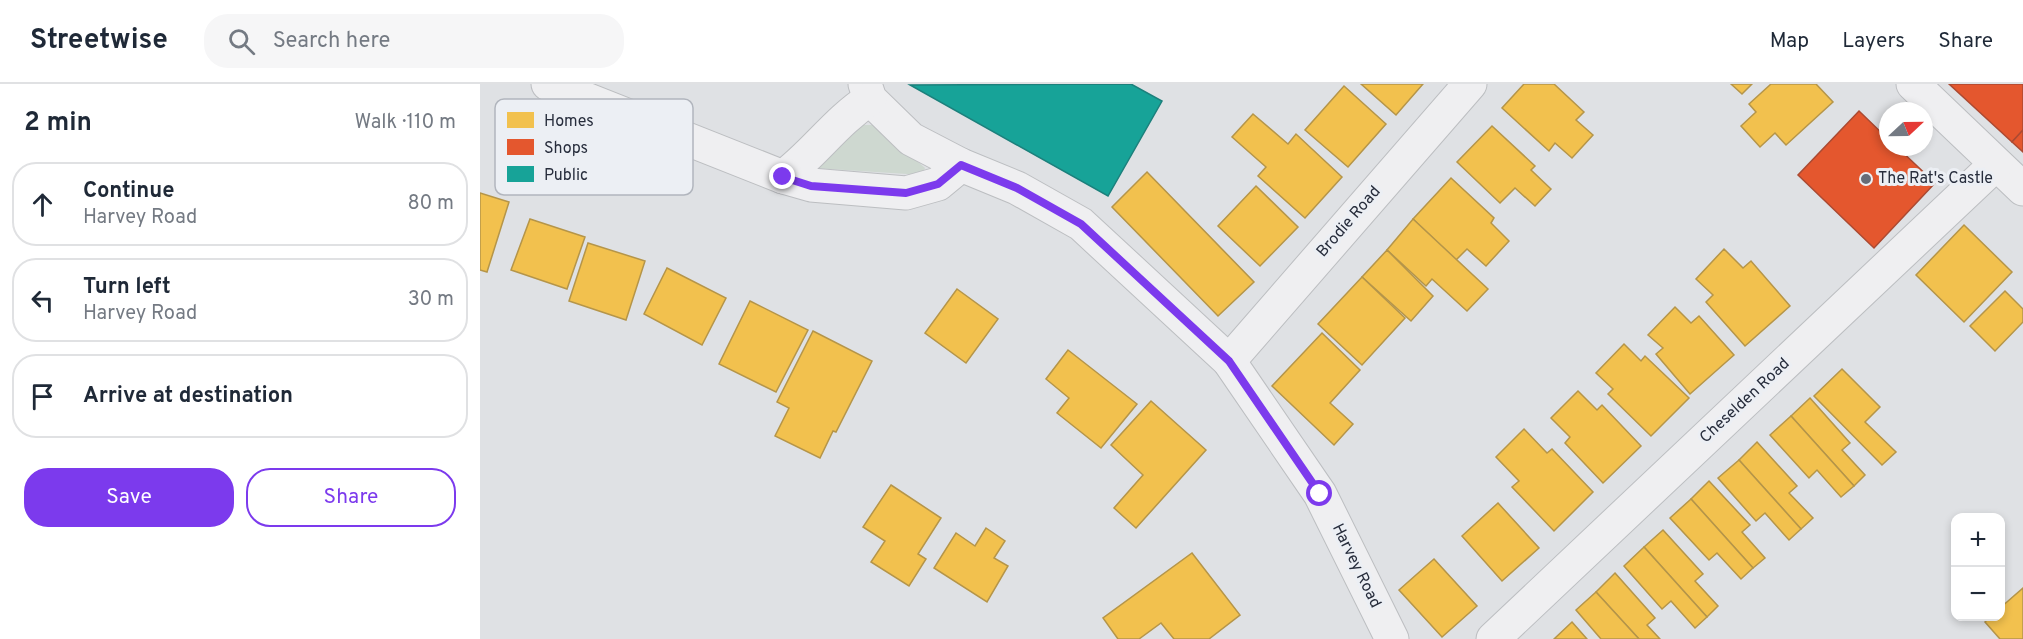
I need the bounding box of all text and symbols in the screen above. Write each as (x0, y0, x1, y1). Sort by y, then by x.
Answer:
search box (204, 14, 624, 68)
text: Streetwise (30, 23, 168, 59)
icon: search (225, 25, 258, 58)
text: Search here (273, 28, 390, 55)
text: Map (1770, 28, 1809, 55)
text: Layers (1842, 28, 1905, 55)
text: Share (1938, 28, 1993, 55)
legend (495, 99, 693, 195)
north arrow (1879, 102, 1933, 156)
text: 2 min (24, 107, 92, 140)
text: Walk · 110 m (355, 110, 456, 136)
text: Homes (544, 112, 594, 132)
text: Shops (544, 139, 588, 159)
route end (769, 163, 795, 189)
text: Public (544, 166, 588, 186)
place label: The Rat's Castle (1878, 169, 1993, 189)
marker: The Rat's Castle (1859, 172, 1873, 186)
text: Continue (83, 178, 174, 205)
street label: Brodie Road (1313, 182, 1385, 262)
icon: ahead (26, 188, 59, 221)
text: 80 m (408, 191, 454, 217)
text: Harvey Road (83, 205, 197, 231)
text: Turn left (83, 274, 171, 301)
icon: left (26, 284, 59, 317)
text: 30 m (408, 287, 454, 313)
text: Harvey Road (83, 301, 197, 327)
street label: Cheselden Road (1696, 354, 1794, 448)
icon: arrive (26, 380, 59, 413)
text: Arrive at destination (83, 383, 293, 410)
button: Save (24, 468, 234, 527)
button: Share (246, 468, 456, 527)
route start (1306, 480, 1332, 506)
map controls (1951, 513, 2005, 621)
button: + (1951, 513, 2005, 567)
street label: Harvey Road (1327, 521, 1385, 611)
button: − (1951, 567, 2005, 621)

